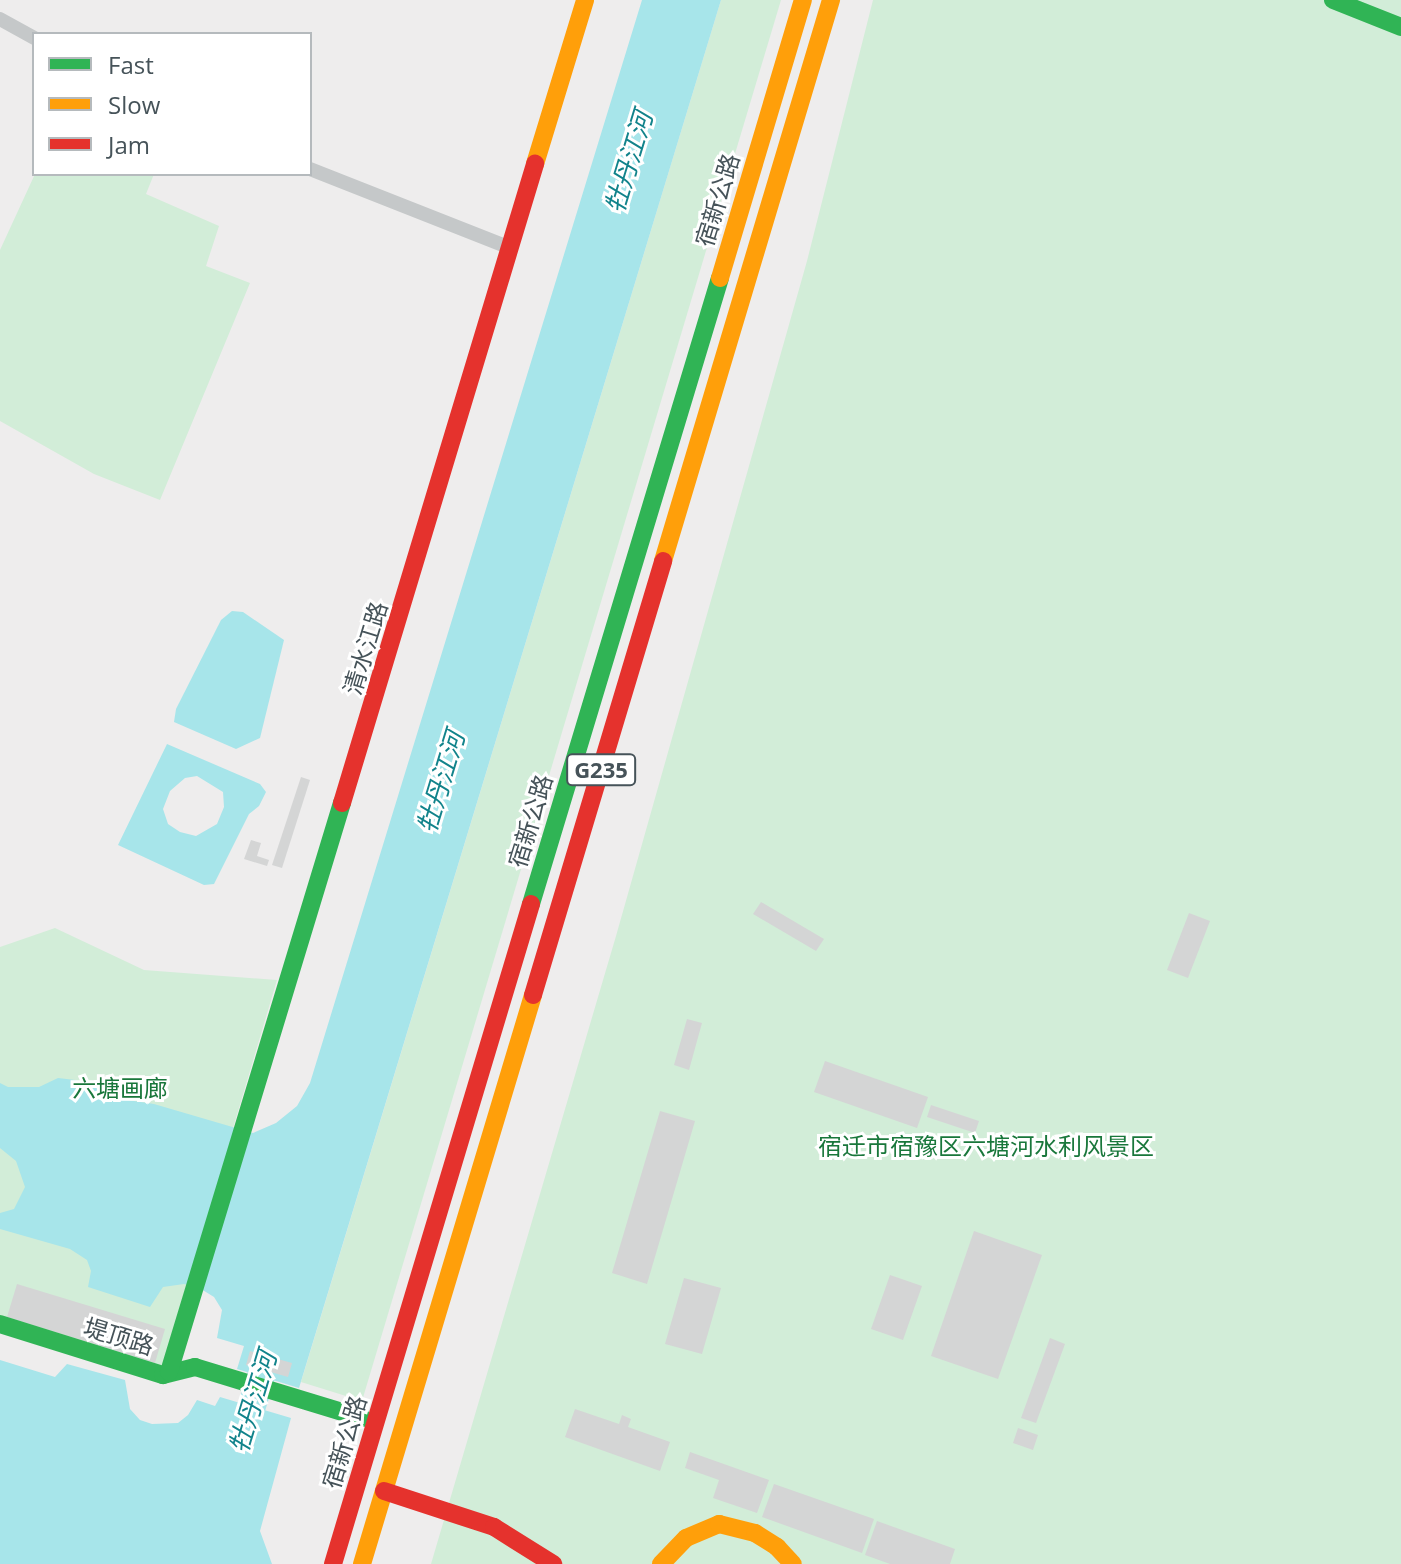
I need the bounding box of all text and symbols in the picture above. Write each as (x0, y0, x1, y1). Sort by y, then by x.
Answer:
legend (32, 32, 312, 176)
text: Fast (108, 48, 154, 81)
text: Slow (108, 88, 160, 121)
water label: 牡丹江河 (599, 108, 659, 216)
text: Jam (108, 128, 150, 161)
street label: 宿新公路 (689, 150, 745, 250)
street label: 清水江路 (337, 598, 393, 698)
water label: 牡丹江河 (411, 728, 471, 836)
road number: G235 (565, 752, 637, 788)
street label: 宿新公路 (502, 771, 558, 871)
park label: 六塘画廊 (72, 1074, 168, 1102)
park label: 宿迁市宿豫区六塘河水利风景区 (818, 1132, 1154, 1160)
street label: 堤顶路 (80, 1312, 158, 1360)
water label: 牡丹江河 (223, 1348, 283, 1456)
street label: 宿新公路 (316, 1392, 372, 1492)

